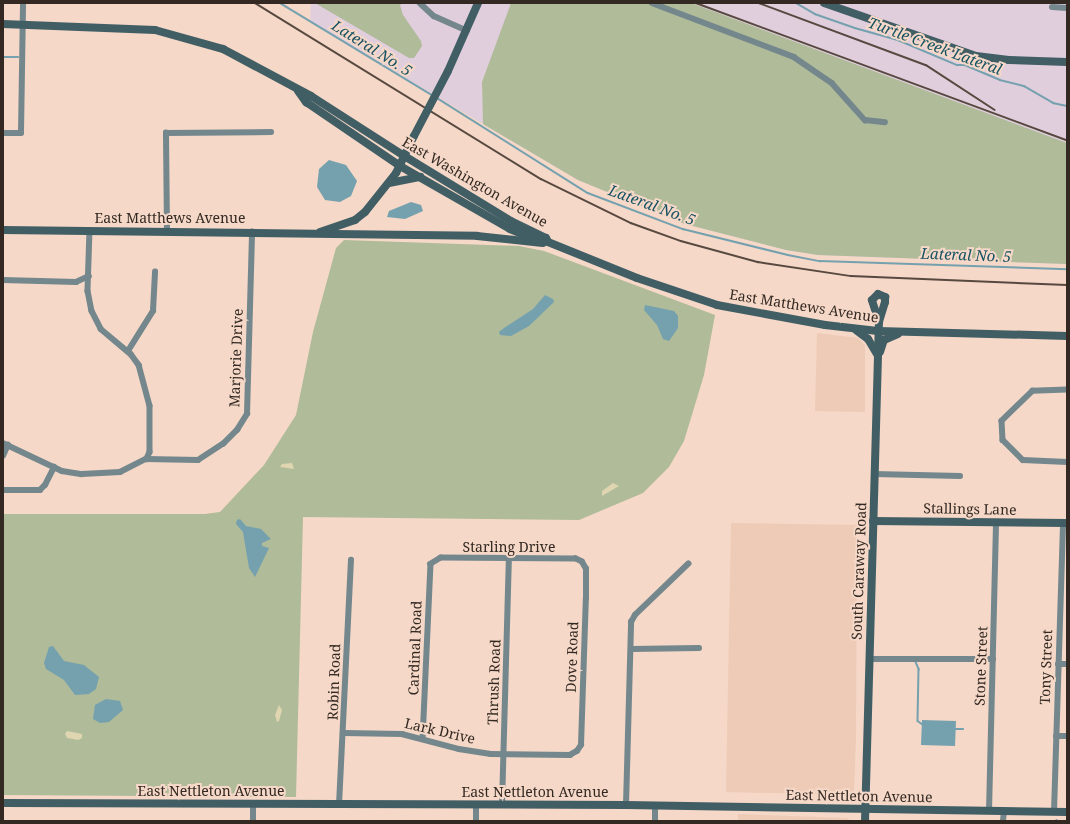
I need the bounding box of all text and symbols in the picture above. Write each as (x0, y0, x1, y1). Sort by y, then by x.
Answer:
water label: Turtle Creek Lateral (866, 13, 1004, 79)
water label: Lateral No. 5 (329, 16, 415, 80)
street label: East Washington Avenue (399, 133, 551, 231)
water label: Lateral No. 5 (606, 181, 698, 229)
street label: East Matthews Avenue (95, 210, 245, 226)
water label: Lateral No. 5 (920, 244, 1012, 266)
street label: East Matthews Avenue (728, 286, 880, 326)
street label: Marjorie Drive (226, 308, 246, 408)
street label: Stallings Lane (923, 500, 1017, 518)
street label: South Caraway Road (848, 502, 870, 640)
street label: Starling Drive (463, 539, 555, 555)
street label: Cardinal Road (405, 600, 425, 696)
street label: Dove Road (562, 621, 582, 693)
street label: Stone Street (971, 626, 991, 706)
street label: Tony Street (1036, 629, 1056, 705)
street label: Thrush Road (484, 639, 504, 725)
street label: Robin Road (324, 643, 344, 721)
street label: Lark Drive (403, 715, 477, 747)
street label: East Nettleton Avenue (137, 783, 285, 799)
street label: East Nettleton Avenue (461, 784, 609, 800)
street label: East Nettleton Avenue (785, 786, 933, 806)

